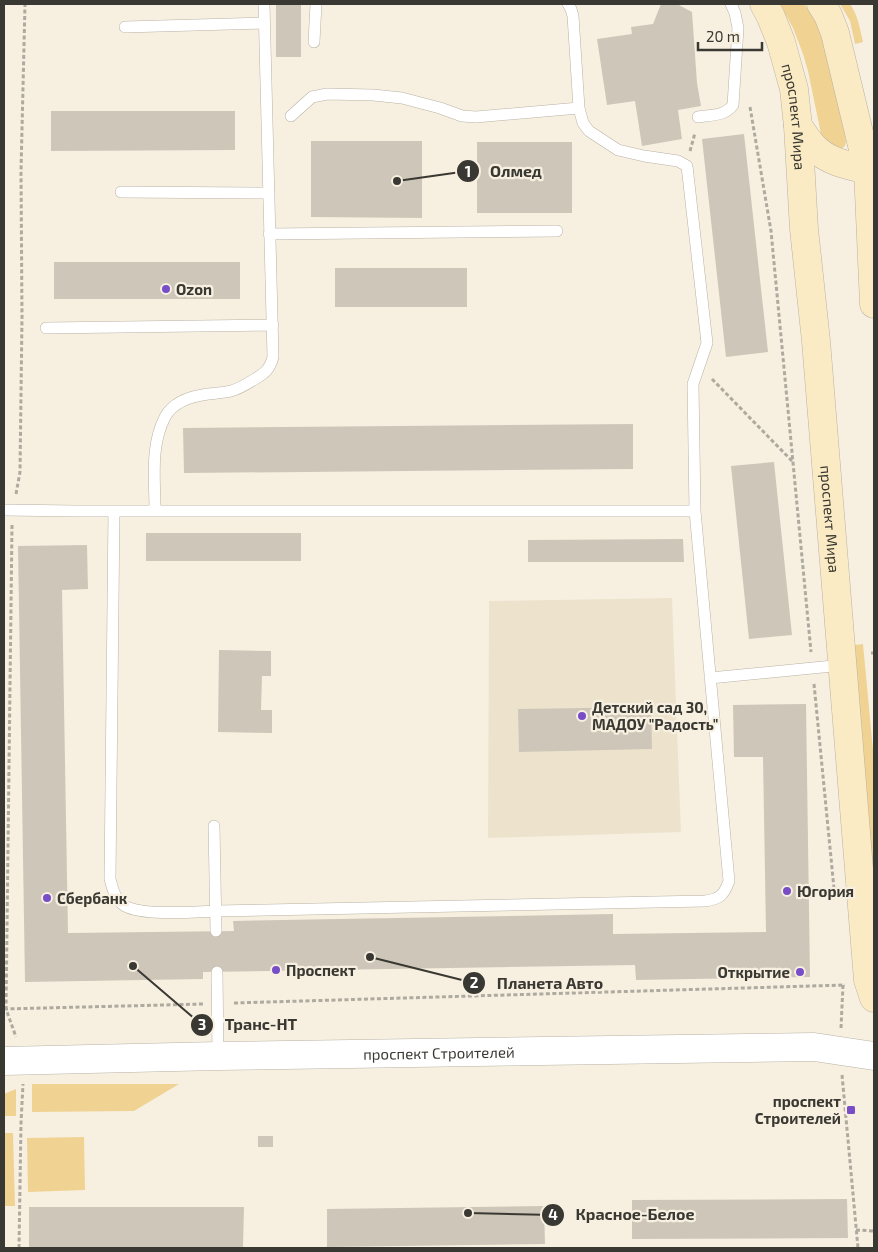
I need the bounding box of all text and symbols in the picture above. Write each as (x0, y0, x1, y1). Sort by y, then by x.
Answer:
scale bar (698, 20, 762, 52)
text: 20 m (706, 27, 740, 45)
street label: проспект Мира (778, 61, 810, 171)
callout: Олмед (455, 156, 552, 187)
text: Олмед (490, 161, 542, 180)
text: 1 (465, 162, 471, 180)
place label: Ozon (176, 280, 212, 298)
marker: Ozon (160, 283, 172, 295)
street label: проспект Мира (817, 464, 844, 573)
place label: Детский сад 30, МАДОУ "Радость" (592, 698, 718, 733)
marker: Детский сад 30, МАДОУ "Радость" (576, 710, 588, 722)
place label: Югория (797, 882, 854, 900)
marker: Югория (781, 885, 793, 897)
place label: Сбербанк (57, 889, 128, 907)
marker: Сбербанк (41, 892, 53, 904)
place label: Проспект (286, 961, 356, 979)
place label: Открытие (717, 963, 790, 981)
marker: Проспект (270, 964, 282, 976)
marker: Открытие (794, 966, 806, 978)
callout: Планета Авто (462, 967, 613, 998)
text: 2 (470, 973, 479, 991)
text: Планета Авто (497, 973, 603, 992)
callout: Транс-НТ (189, 1009, 307, 1040)
text: Транс-НТ (225, 1014, 298, 1033)
text: 3 (198, 1015, 206, 1033)
street label: проспект Строителей (363, 1043, 515, 1063)
place label: проспект Строителей (755, 1092, 841, 1127)
marker: проспект Строителей (845, 1104, 857, 1116)
callout: Красное-Белое (541, 1199, 705, 1230)
text: Красное-Белое (576, 1204, 695, 1223)
text: 4 (548, 1205, 558, 1223)

